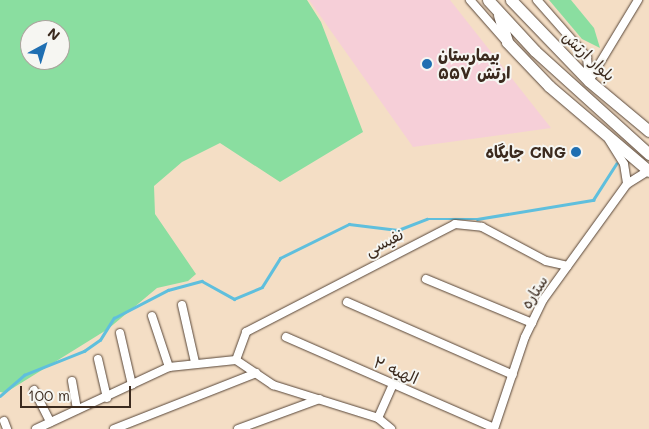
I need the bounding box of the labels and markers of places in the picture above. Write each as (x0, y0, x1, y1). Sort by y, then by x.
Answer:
place label: بیمارستان ۵۵۷ ارتش (438, 45, 510, 83)
marker: بیمارستان ۵۵۷ ارتش (420, 57, 434, 71)
place label: جایگاه CNG (485, 142, 566, 162)
marker: جایگاه CNG (570, 146, 582, 158)

